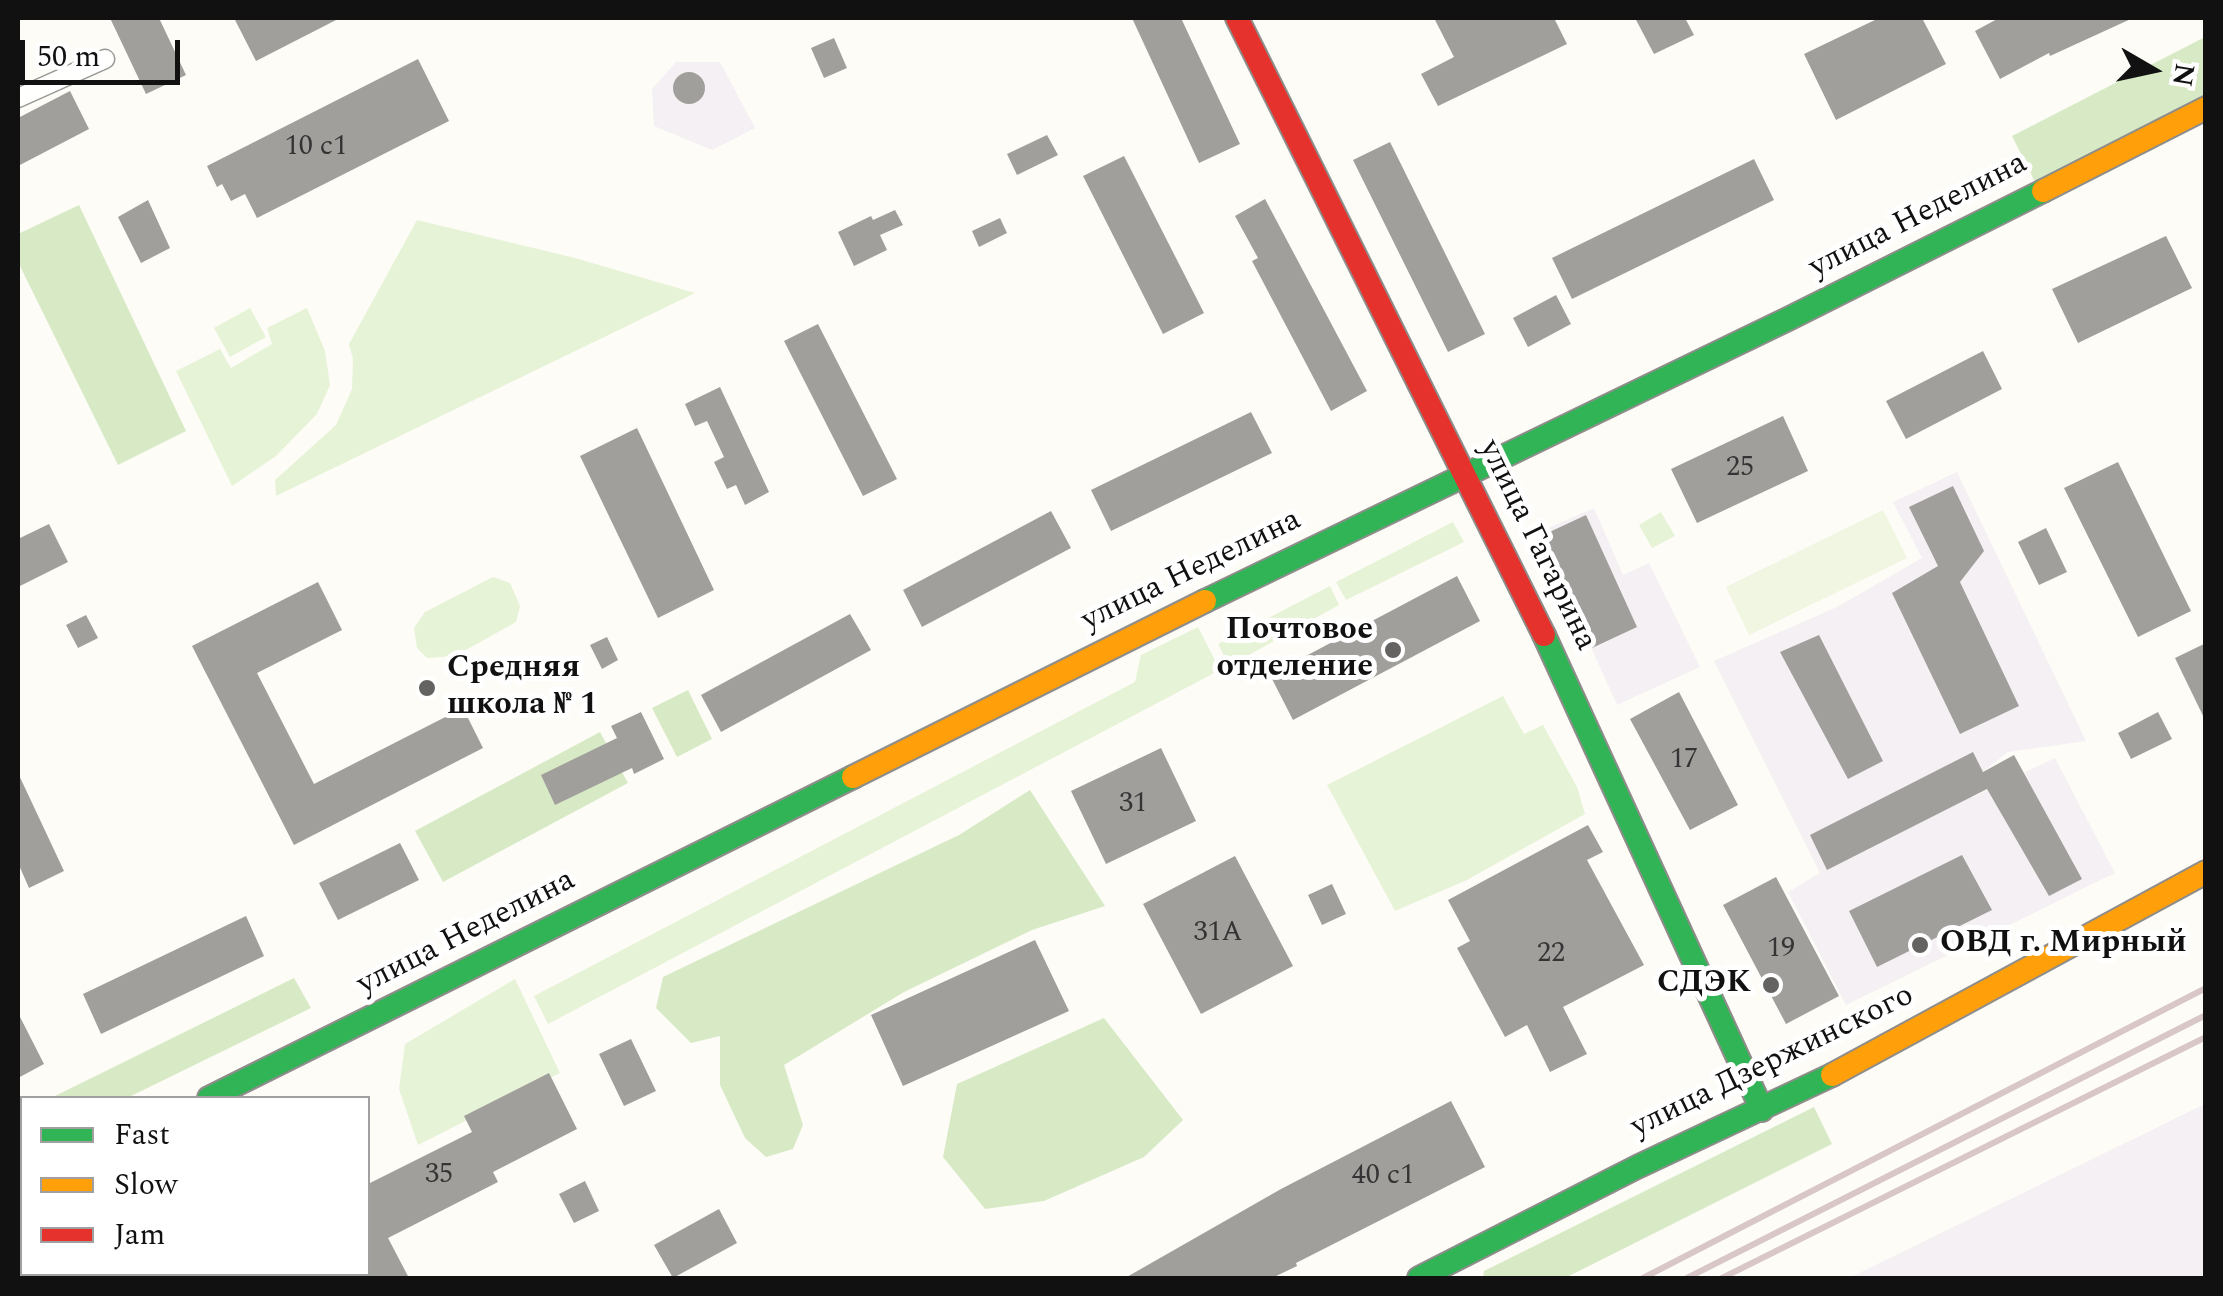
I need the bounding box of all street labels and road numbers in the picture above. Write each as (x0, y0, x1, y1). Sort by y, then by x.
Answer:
street label: улица Неделина (1804, 146, 2034, 288)
street label: улица Гагарина (1468, 434, 1604, 658)
street label: улица Неделина (1076, 502, 1308, 642)
street label: улица Неделина (352, 863, 582, 1005)
street label: улица Дзержинского (1625, 978, 1921, 1148)

